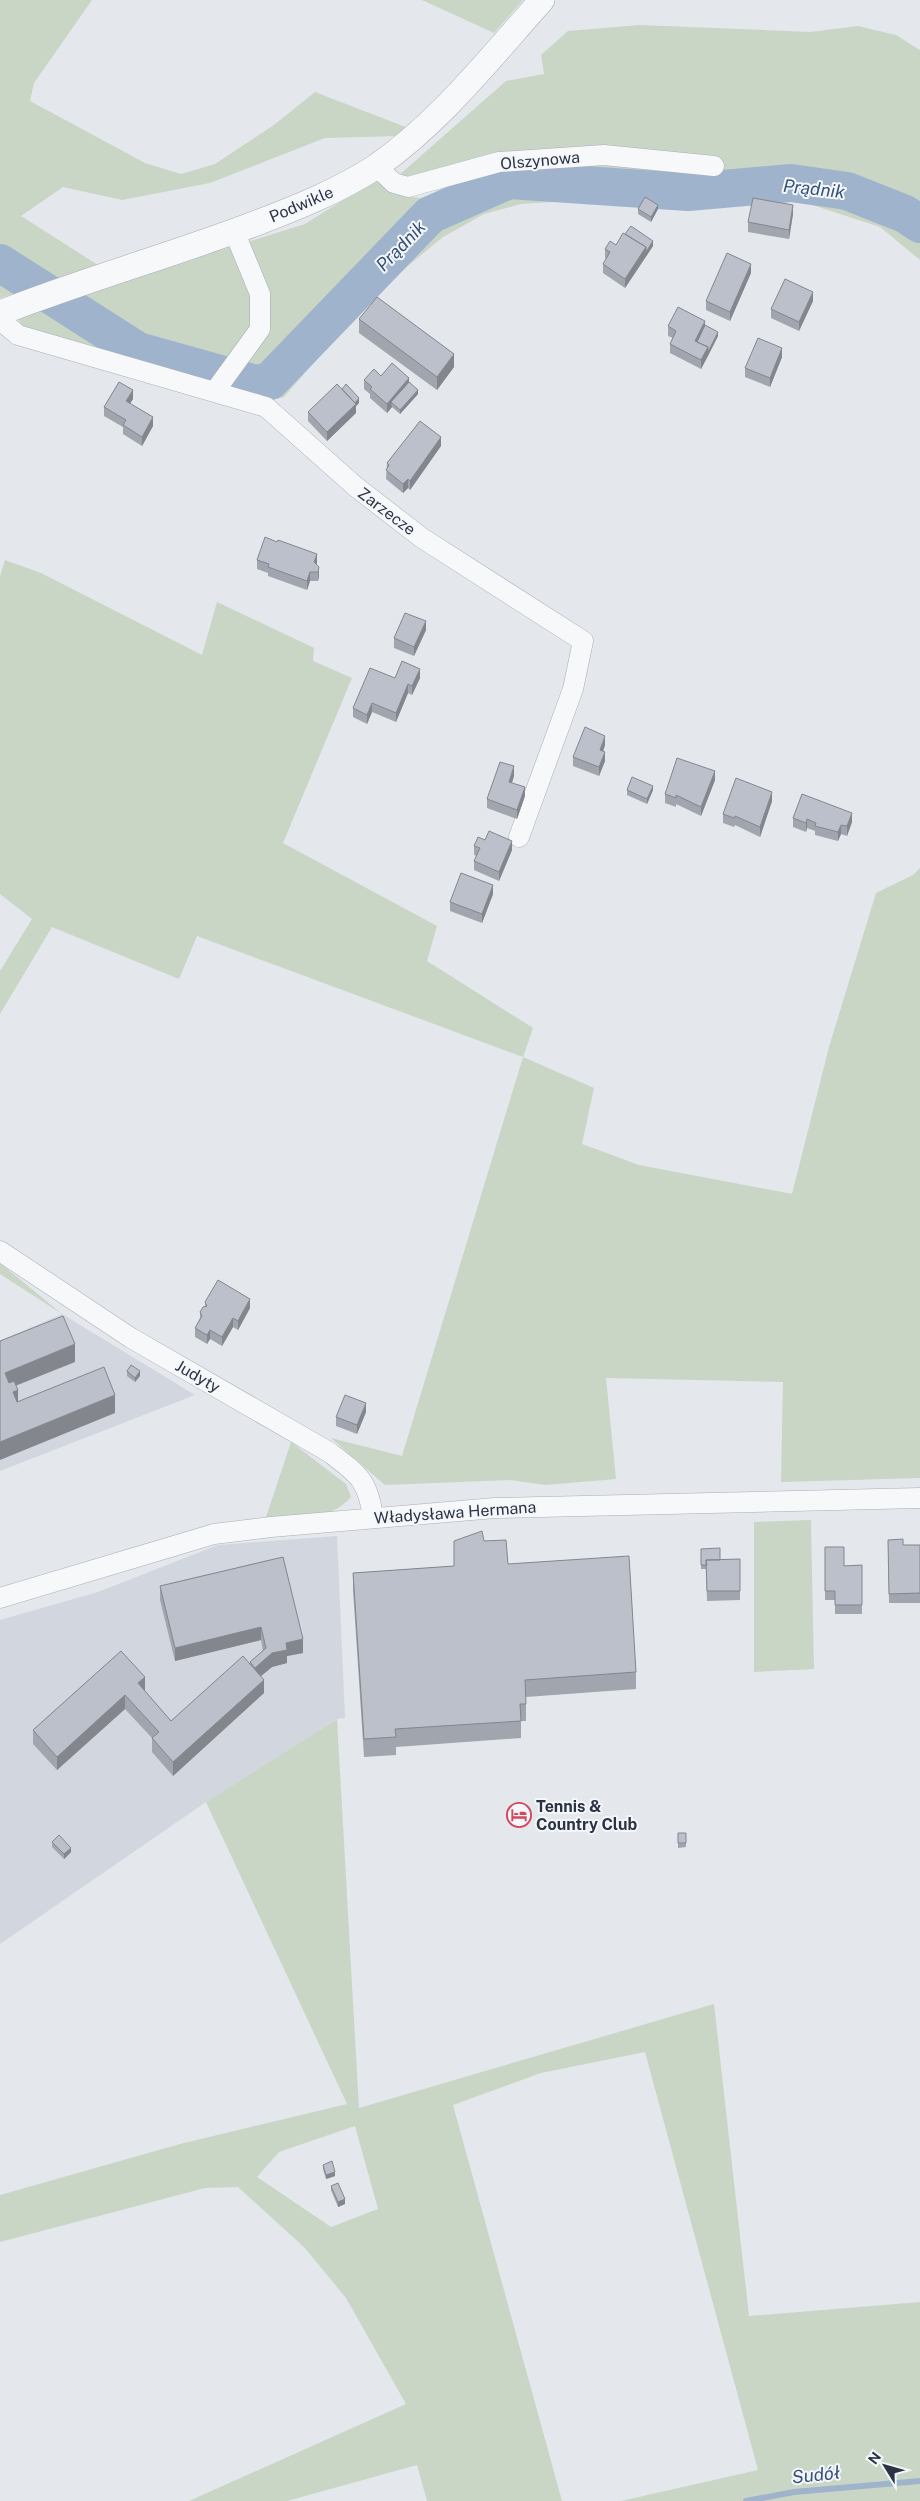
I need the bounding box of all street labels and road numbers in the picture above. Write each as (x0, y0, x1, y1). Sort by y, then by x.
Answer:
street label: Olszynowa (500, 148, 581, 173)
street label: Podwikle (266, 182, 336, 226)
street label: Zarzecze (354, 484, 419, 539)
street label: Judyty (172, 1356, 224, 1397)
street label: Władysława Hermana (373, 1497, 537, 1528)

